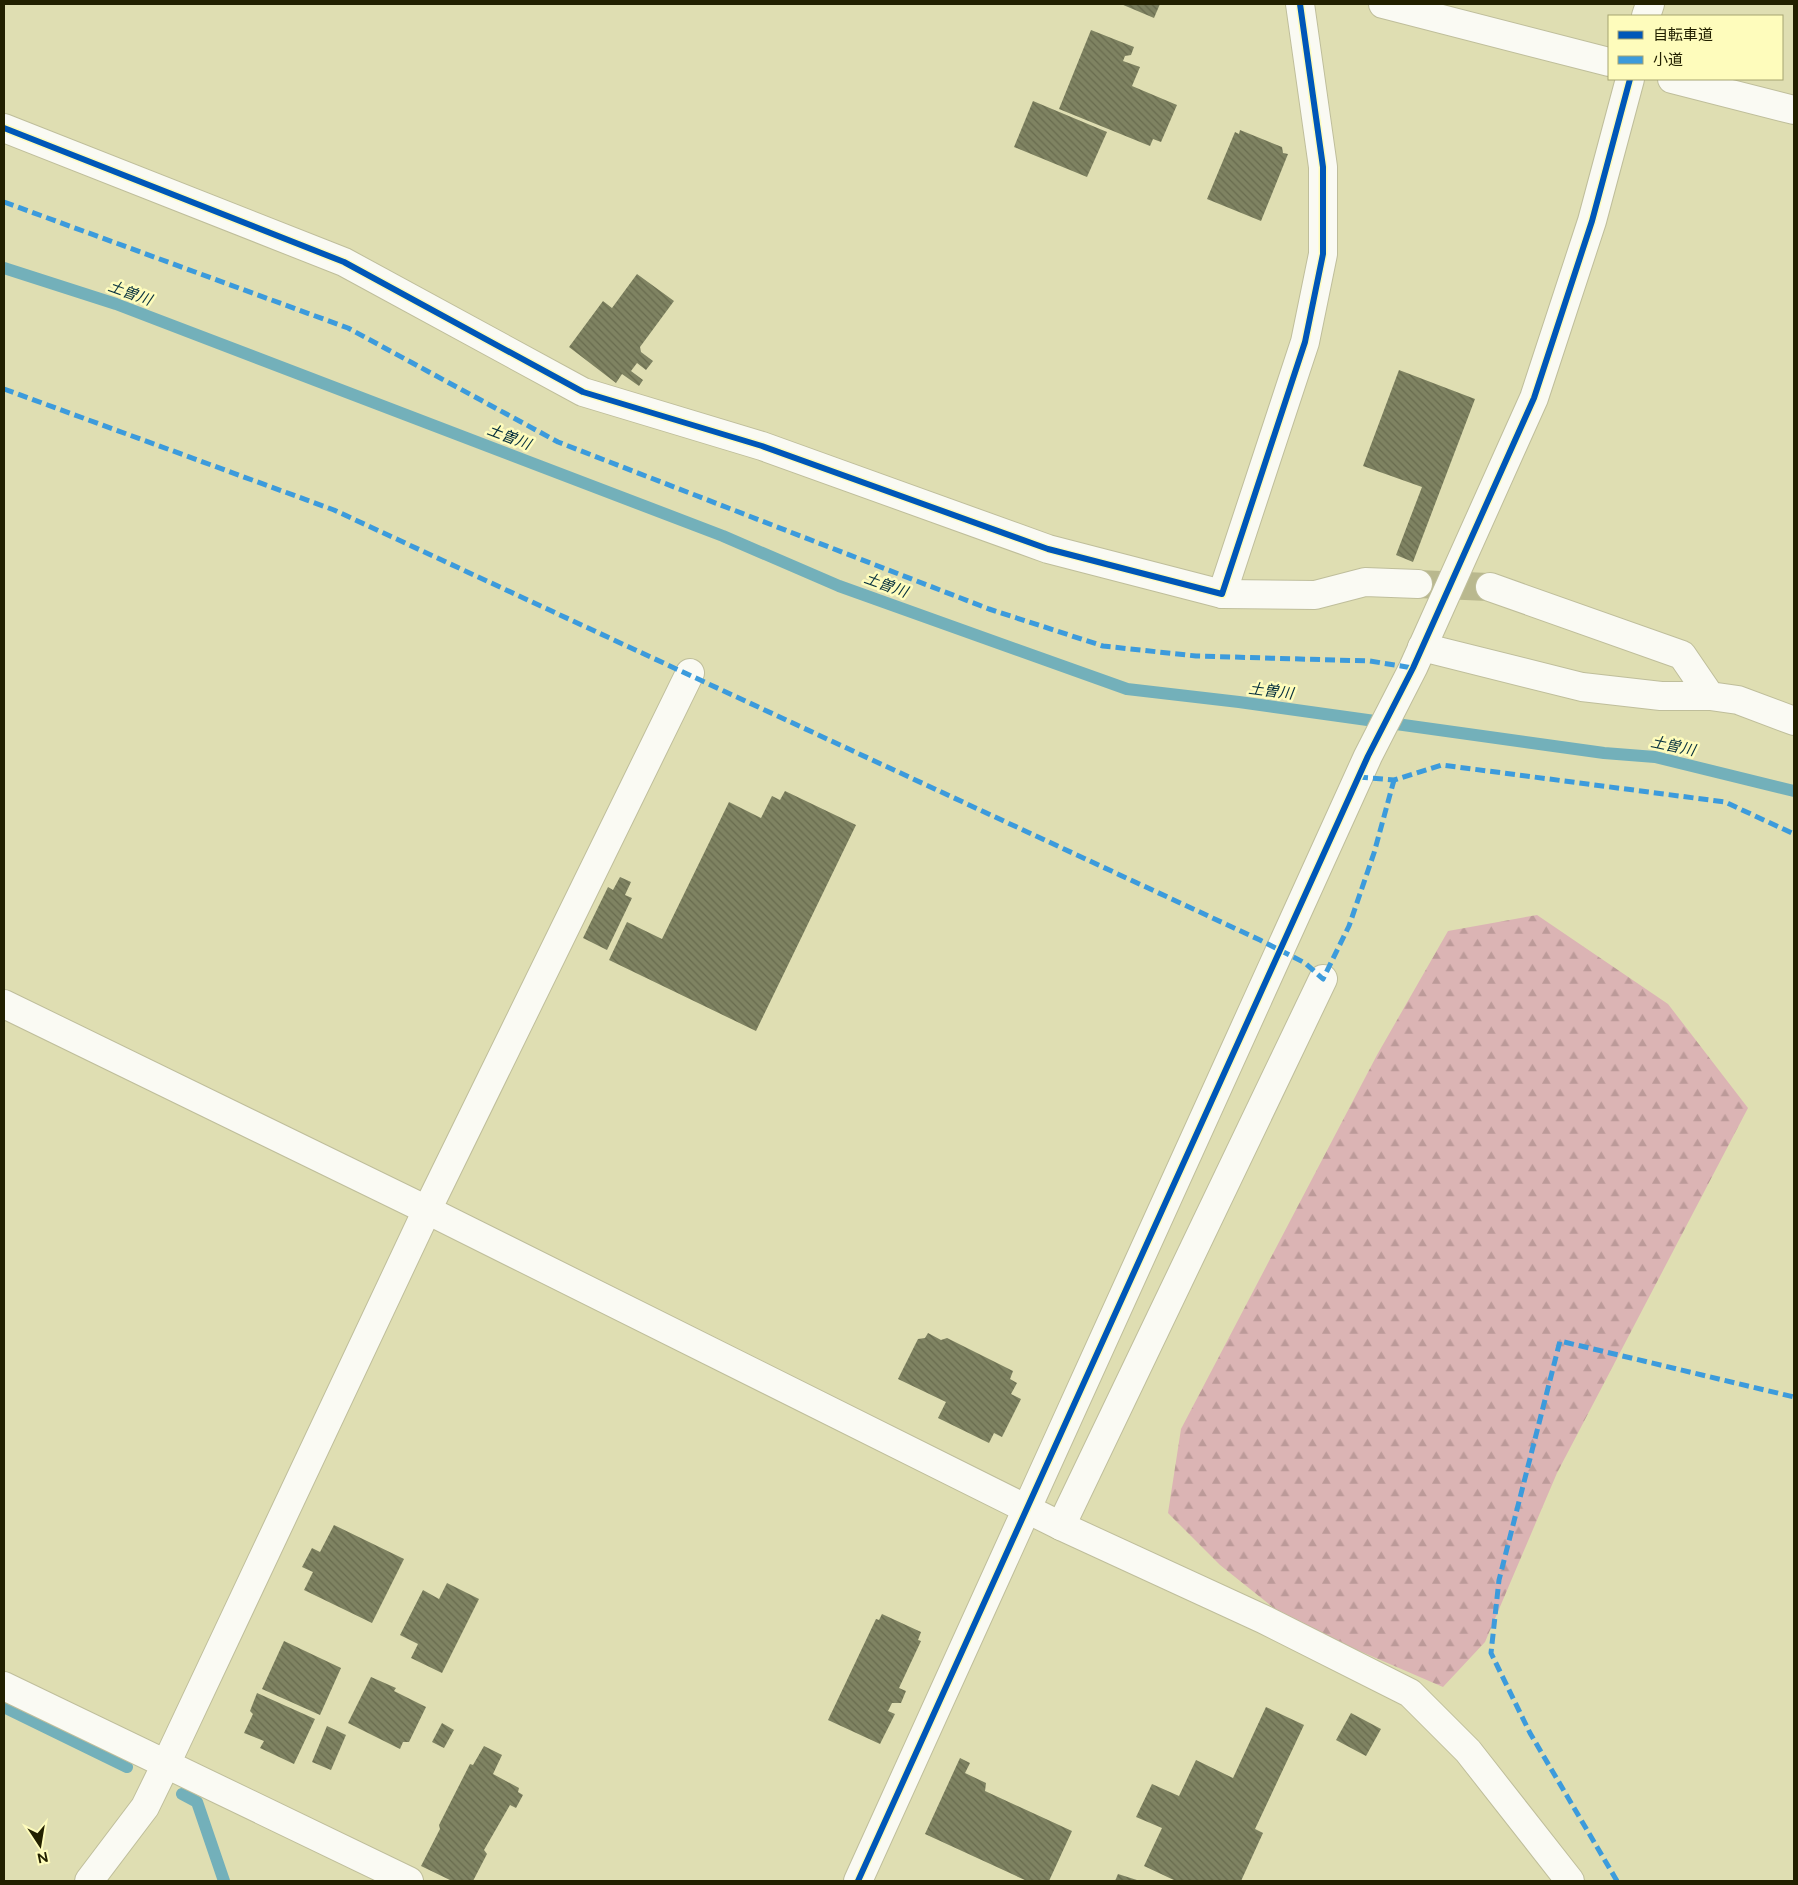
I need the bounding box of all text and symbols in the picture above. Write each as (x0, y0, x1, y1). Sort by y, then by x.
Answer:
legend (1608, 15, 1783, 80)
text: 自転車道 (1653, 26, 1713, 44)
text: 小道 (1653, 51, 1683, 69)
water label: 土曽川 (106, 277, 156, 310)
water label: 土曽川 (485, 421, 535, 454)
water label: 土曽川 (862, 569, 912, 602)
water label: 土曽川 (1248, 679, 1296, 703)
water label: 土曽川 (1649, 733, 1699, 760)
north arrow (15, 1820, 65, 1870)
text: N (36, 1848, 50, 1867)

